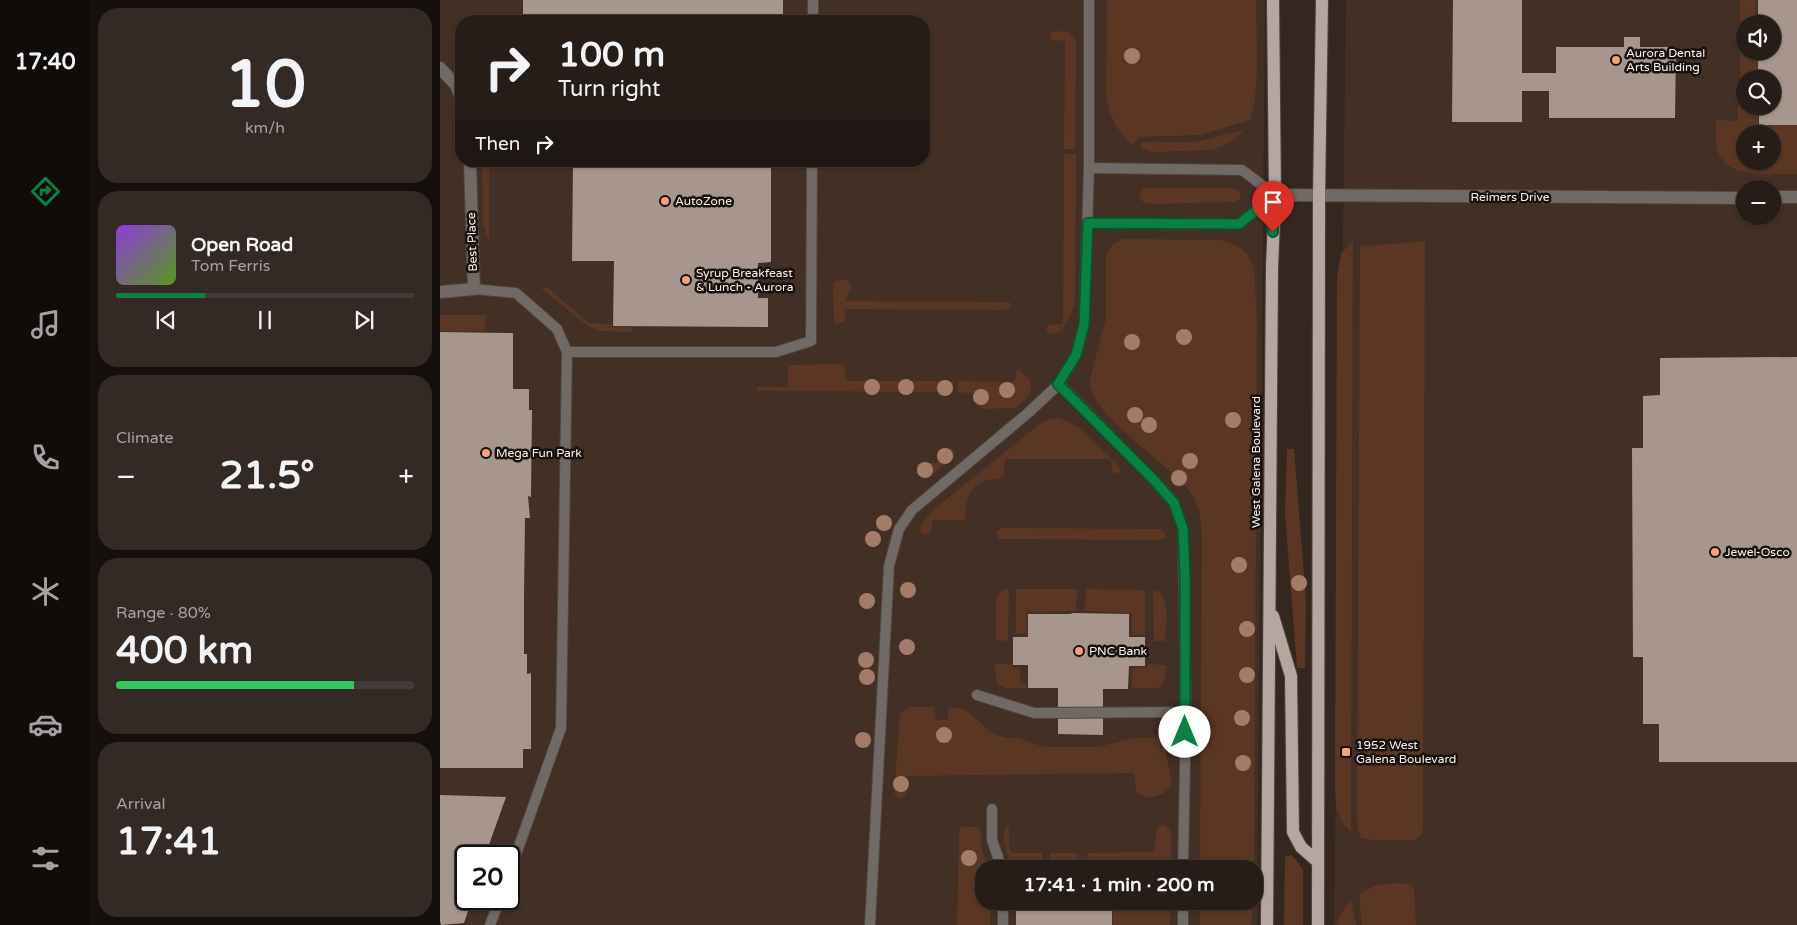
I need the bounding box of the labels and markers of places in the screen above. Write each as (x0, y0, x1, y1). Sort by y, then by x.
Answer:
place label: Aurora Dental Arts Building (1626, 46, 1705, 74)
marker: Aurora Dental Arts Building (1610, 54, 1622, 66)
pin (1252, 181, 1294, 232)
place label: AutoZone (675, 194, 732, 208)
marker: AutoZone (659, 195, 671, 207)
place label: Syrup Breakfeast & Lunch - Aurora (696, 266, 793, 294)
marker: Syrup Breakfeast & Lunch - Aurora (680, 274, 692, 286)
place label: Mega Fun Park (496, 446, 582, 460)
marker: Mega Fun Park (480, 447, 492, 459)
place label: Jewel-Osco (1725, 545, 1790, 559)
marker: Jewel-Osco (1709, 546, 1721, 558)
place label: PNC Bank (1089, 644, 1148, 658)
marker: PNC Bank (1073, 645, 1085, 657)
place label: 1952 West Galena Boulevard (1356, 738, 1456, 766)
marker: 1952 West Galena Boulevard (1340, 746, 1352, 758)

